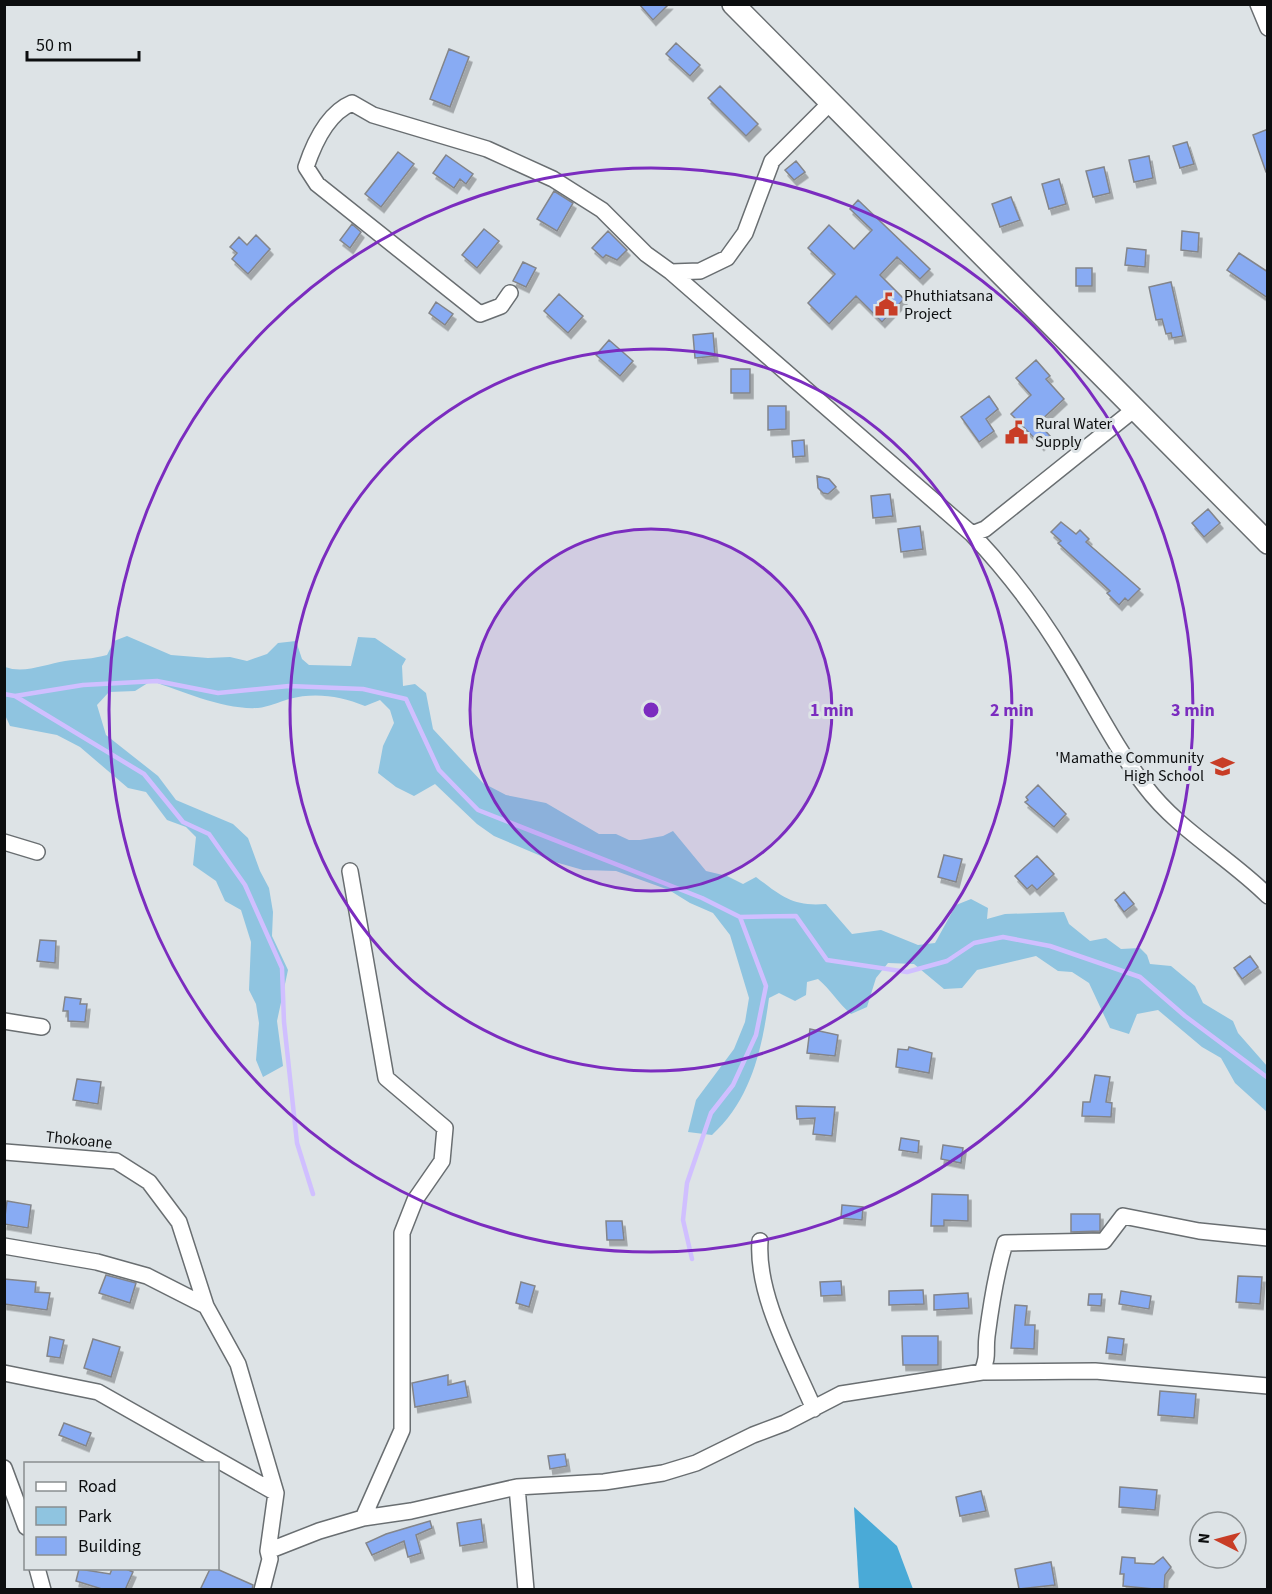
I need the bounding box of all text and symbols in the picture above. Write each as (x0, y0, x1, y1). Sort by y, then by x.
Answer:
scale bar (27, 24, 140, 62)
text: 50 m (36, 33, 72, 58)
place label: Phuthiatsana Project (904, 285, 993, 325)
public building icon: Phuthiatsana Project (873, 292, 899, 318)
place label: Rural Water Supply (1035, 413, 1113, 453)
public building icon: Rural Water Supply (1004, 420, 1030, 446)
text: 1 min (810, 698, 854, 723)
text: 2 min (990, 698, 1034, 723)
text: 3 min (1171, 698, 1215, 723)
centre of rings (641, 700, 661, 720)
place label: 'Mamathe Community High School (1055, 747, 1205, 787)
school or university icon: 'Mamathe Community High School (1209, 754, 1235, 780)
street label: Thokoane (45, 1126, 113, 1154)
legend (24, 1462, 219, 1570)
text: Road (78, 1474, 117, 1499)
text: Park (78, 1504, 112, 1529)
north arrow (1188, 1510, 1248, 1570)
text: N (1193, 1532, 1216, 1545)
text: Building (78, 1534, 141, 1559)

